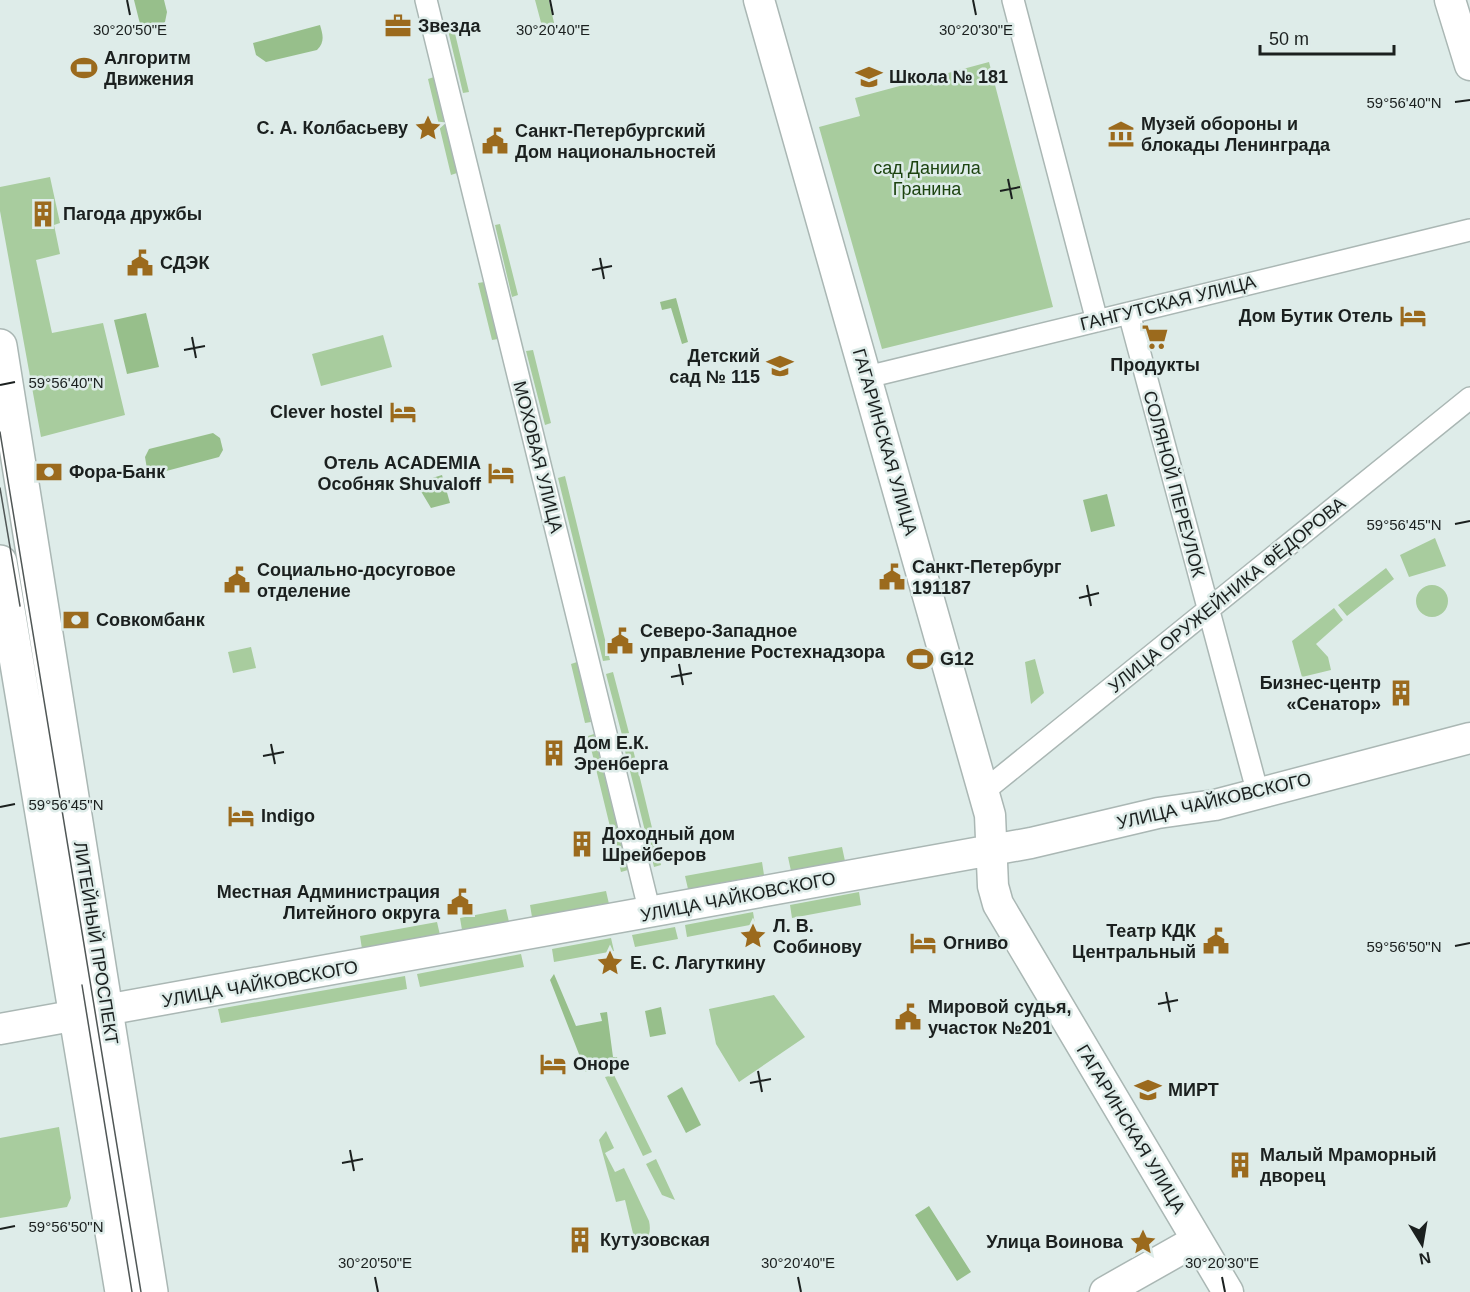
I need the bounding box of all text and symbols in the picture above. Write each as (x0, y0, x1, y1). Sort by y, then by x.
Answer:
office icon: Звезда (383, 11, 413, 41)
place label: Звезда (418, 16, 481, 36)
scale bar (1260, 18, 1394, 56)
text: 30°20'50"E (93, 21, 167, 38)
text: 30°20'40"E (516, 21, 590, 38)
text: 30°20'30"E (939, 21, 1013, 38)
text: 50 m (1269, 29, 1309, 49)
place label: Алгоритм Движения (104, 48, 194, 89)
sports icon: Алгоритм Движения (69, 53, 99, 83)
school or university icon: Школа № 181 (854, 62, 884, 92)
place label: Школа № 181 (889, 67, 1008, 87)
text: 59°56'40"N (1366, 94, 1442, 111)
place icon: С. А. Колбасьеву (413, 113, 443, 143)
place label: Музей обороны и блокады Ленинграда (1141, 114, 1331, 155)
place label: С. А. Колбасьеву (256, 118, 408, 138)
museum icon: Музей обороны и блокады Ленинграда (1106, 119, 1136, 149)
place label: Санкт-Петербургский Дом национальностей (515, 121, 716, 162)
public building icon: Санкт-Петербургский Дом национальностей (480, 126, 510, 156)
park label: сад Даниила Гранина (873, 158, 982, 199)
building icon: Пагода дружбы (28, 199, 58, 229)
place label: Пагода дружбы (63, 204, 202, 224)
public building icon: СДЭК (125, 248, 155, 278)
place label: СДЭК (160, 253, 210, 273)
street label: ГАНГУТСКАЯ УЛИЦА (1078, 272, 1258, 334)
hotel icon: Дом Бутик Отель (1398, 301, 1428, 331)
place label: Дом Бутик Отель (1239, 306, 1393, 326)
supermarket icon: Продукты (1140, 322, 1170, 352)
place label: Детский сад № 115 (669, 346, 760, 387)
street label: ГАГАРИНСКАЯ УЛИЦА (849, 346, 921, 538)
school or university icon: Детский сад № 115 (765, 351, 795, 381)
place label: Продукты (1110, 355, 1200, 375)
text: 59°56'40"N (28, 374, 104, 391)
street label: МОХОВАЯ УЛИЦА (509, 379, 567, 535)
street label: СОЛЯНОЙ ПЕРЕУЛОК (1139, 388, 1210, 580)
hotel icon: Clever hostel (388, 397, 418, 427)
place label: Clever hostel (270, 402, 383, 422)
place label: Отель ACADEMIA Особняк Shuvaloff (317, 453, 482, 494)
bank icon: Фора-Банк (34, 457, 64, 487)
hotel icon: Отель ACADEMIA Особняк Shuvaloff (486, 458, 516, 488)
place label: Фора-Банк (69, 462, 166, 482)
street label: УЛИЦА ОРУЖЕЙНИКА ФЁДОРОВА (1104, 492, 1349, 697)
text: 59°56'45"N (1366, 516, 1442, 533)
place label: Санкт-Петербург 191187 (912, 557, 1062, 598)
place label: Социально-досуговое отделение (257, 560, 456, 601)
public building icon: Санкт-Петербург 191187 (877, 562, 907, 592)
public building icon: Социально-досуговое отделение (222, 565, 252, 595)
bank icon: Совкомбанк (61, 605, 91, 635)
place label: Совкомбанк (96, 610, 206, 630)
place label: Северо-Западное управление Ростехнадзора (640, 621, 886, 662)
public building icon: Северо-Западное управление Ростехнадзора (605, 626, 635, 656)
sports icon: G12 (905, 644, 935, 674)
place label: G12 (940, 649, 974, 669)
place label: Бизнес-центр «Сенатор» (1260, 673, 1381, 714)
building icon: Бизнес-центр «Сенатор» (1386, 678, 1416, 708)
place label: Дом Е.К. Эренберга (574, 733, 669, 774)
building icon: Дом Е.К. Эренберга (539, 738, 569, 768)
street label: УЛИЦА ЧАЙКОВСКОГО (1115, 768, 1313, 833)
text: 59°56'45"N (28, 796, 104, 813)
hotel icon: Indigo (226, 801, 256, 831)
place label: Indigo (261, 806, 315, 826)
place label: Доходный дом Шрейберов (602, 824, 735, 865)
building icon: Доходный дом Шрейберов (567, 829, 597, 859)
street label: ЛИТЕЙНЫЙ ПРОСПЕКТ (70, 840, 123, 1046)
street label: УЛИЦА ЧАЙКОВСКОГО (638, 867, 837, 926)
place label: Местная Администрация Литейного округа (217, 882, 441, 923)
public building icon: Местная Администрация Литейного округа (445, 887, 475, 917)
place label: Л. В. Собинову (773, 916, 862, 957)
place icon: Л. В. Собинову (738, 921, 768, 951)
place label: Театр КДК Центральный (1072, 921, 1197, 962)
public building icon: Театр КДК Центральный (1201, 926, 1231, 956)
hotel icon: Огниво (908, 928, 938, 958)
place label: Огниво (943, 933, 1008, 953)
text: 59°56'50"N (1366, 938, 1442, 955)
place icon: Е. С. Лагуткину (595, 948, 625, 978)
place label: Е. С. Лагуткину (630, 953, 766, 973)
street label: УЛИЦА ЧАЙКОВСКОГО (160, 956, 360, 1011)
place label: Мировой судья, участок №201 (928, 997, 1072, 1038)
public building icon: Мировой судья, участок №201 (893, 1002, 923, 1032)
street label: ГАГАРИНСКАЯ УЛИЦА (1073, 1041, 1189, 1217)
hotel icon: Оноре (538, 1049, 568, 1079)
place label: Оноре (573, 1054, 630, 1074)
school or university icon: МИРТ (1133, 1075, 1163, 1105)
place label: МИРТ (1168, 1080, 1219, 1100)
place label: Малый Мраморный дворец (1260, 1145, 1436, 1186)
building icon: Малый Мраморный дворец (1225, 1150, 1255, 1180)
north arrow (1392, 1214, 1452, 1274)
text: 59°56'50"N (28, 1218, 104, 1235)
building icon: Кутузовская (565, 1225, 595, 1255)
place icon: Улица Воинова (1128, 1227, 1158, 1257)
place label: Кутузовская (600, 1230, 710, 1250)
place label: Улица Воинова (986, 1232, 1124, 1252)
text: N (1417, 1249, 1432, 1268)
text: 30°20'50"E (338, 1254, 412, 1271)
text: 30°20'40"E (761, 1254, 835, 1271)
text: 30°20'30"E (1185, 1254, 1259, 1271)

